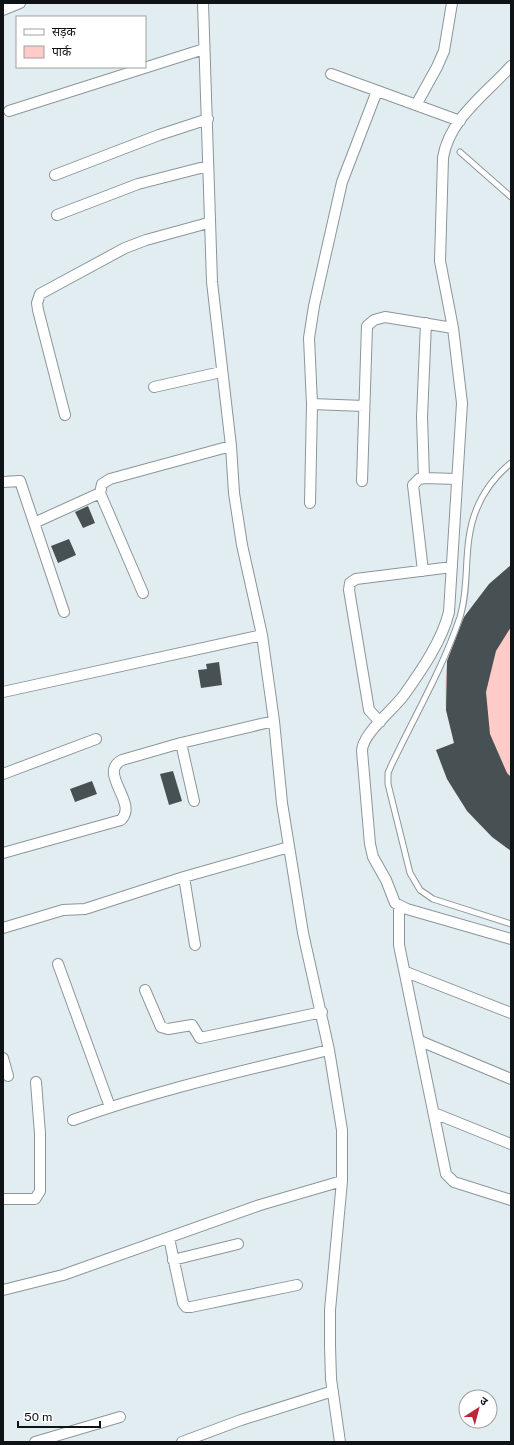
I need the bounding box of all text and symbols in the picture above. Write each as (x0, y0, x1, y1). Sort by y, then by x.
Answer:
legend (16, 16, 146, 68)
text: सड़क (52, 25, 77, 39)
text: पार्क (52, 45, 72, 59)
north arrow (458, 1389, 498, 1429)
text: उ (478, 1394, 490, 1408)
scale bar (18, 1403, 100, 1429)
text: 50 m (24, 1410, 52, 1424)

